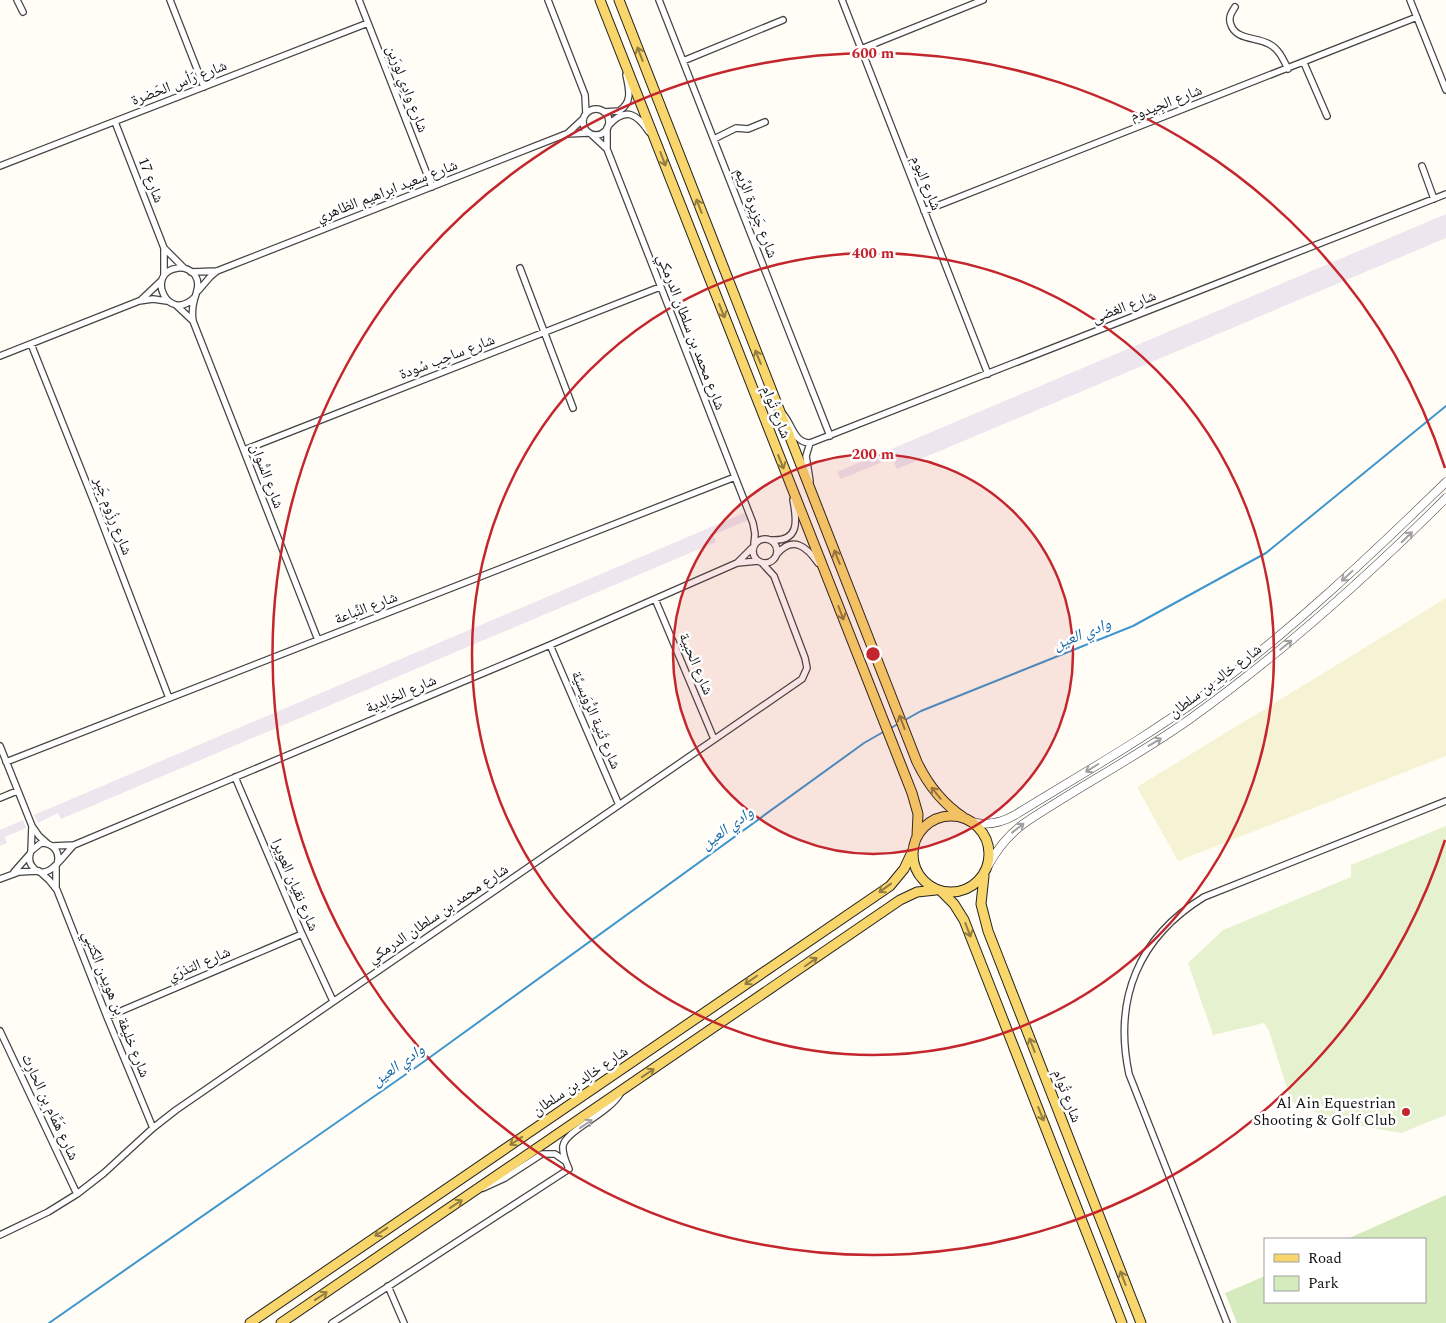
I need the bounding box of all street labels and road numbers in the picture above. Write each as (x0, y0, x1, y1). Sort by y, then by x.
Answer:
street label: شارع وادِي لورَين (380, 42, 434, 136)
street label: شارع رَأس الحَضرة (128, 54, 230, 112)
street label: شارع الجِيدوم (1126, 79, 1206, 127)
street label: شارع البوم (905, 152, 948, 214)
street label: شارع سعيد ابراهيم الظاهري (313, 153, 461, 229)
street label: شارع 17 (132, 154, 170, 206)
street label: شارع جَزِيرة الرِّيم (728, 165, 784, 261)
street label: شارع محمد بن سلطان الدرمكي (651, 250, 731, 414)
street label: شارع الغضى (1089, 284, 1160, 330)
street label: شارع ساحِب سُودة (396, 328, 498, 386)
street label: شارع تُوام (755, 382, 797, 442)
street label: شارع السُّوان (244, 440, 290, 512)
street label: شارع رِزُوم جَبِر (87, 473, 138, 558)
street label: شارع النَّباعة (331, 585, 401, 631)
street label: شارع الحبية (673, 629, 719, 699)
street label: شارع خالِد بن سلطان (1163, 638, 1267, 724)
street label: شارع ثَنية الرُّوَيسيَّة (565, 667, 627, 773)
street label: شارع الخالِدية (362, 669, 440, 719)
street label: شارع نقيان العويرا (265, 835, 325, 935)
street label: شارع محمد بن سلطان الدرمكي (363, 858, 513, 970)
street label: شارع خليفة بن هويدن الكتبي (76, 927, 156, 1081)
street label: شارع التذرّي (164, 940, 234, 988)
street label: شارع خالِد بن سلطان (527, 1040, 633, 1122)
street label: شارع هَمَّام بن الحارِث (15, 1050, 85, 1164)
street label: شارع تُوام (1046, 1066, 1088, 1126)

